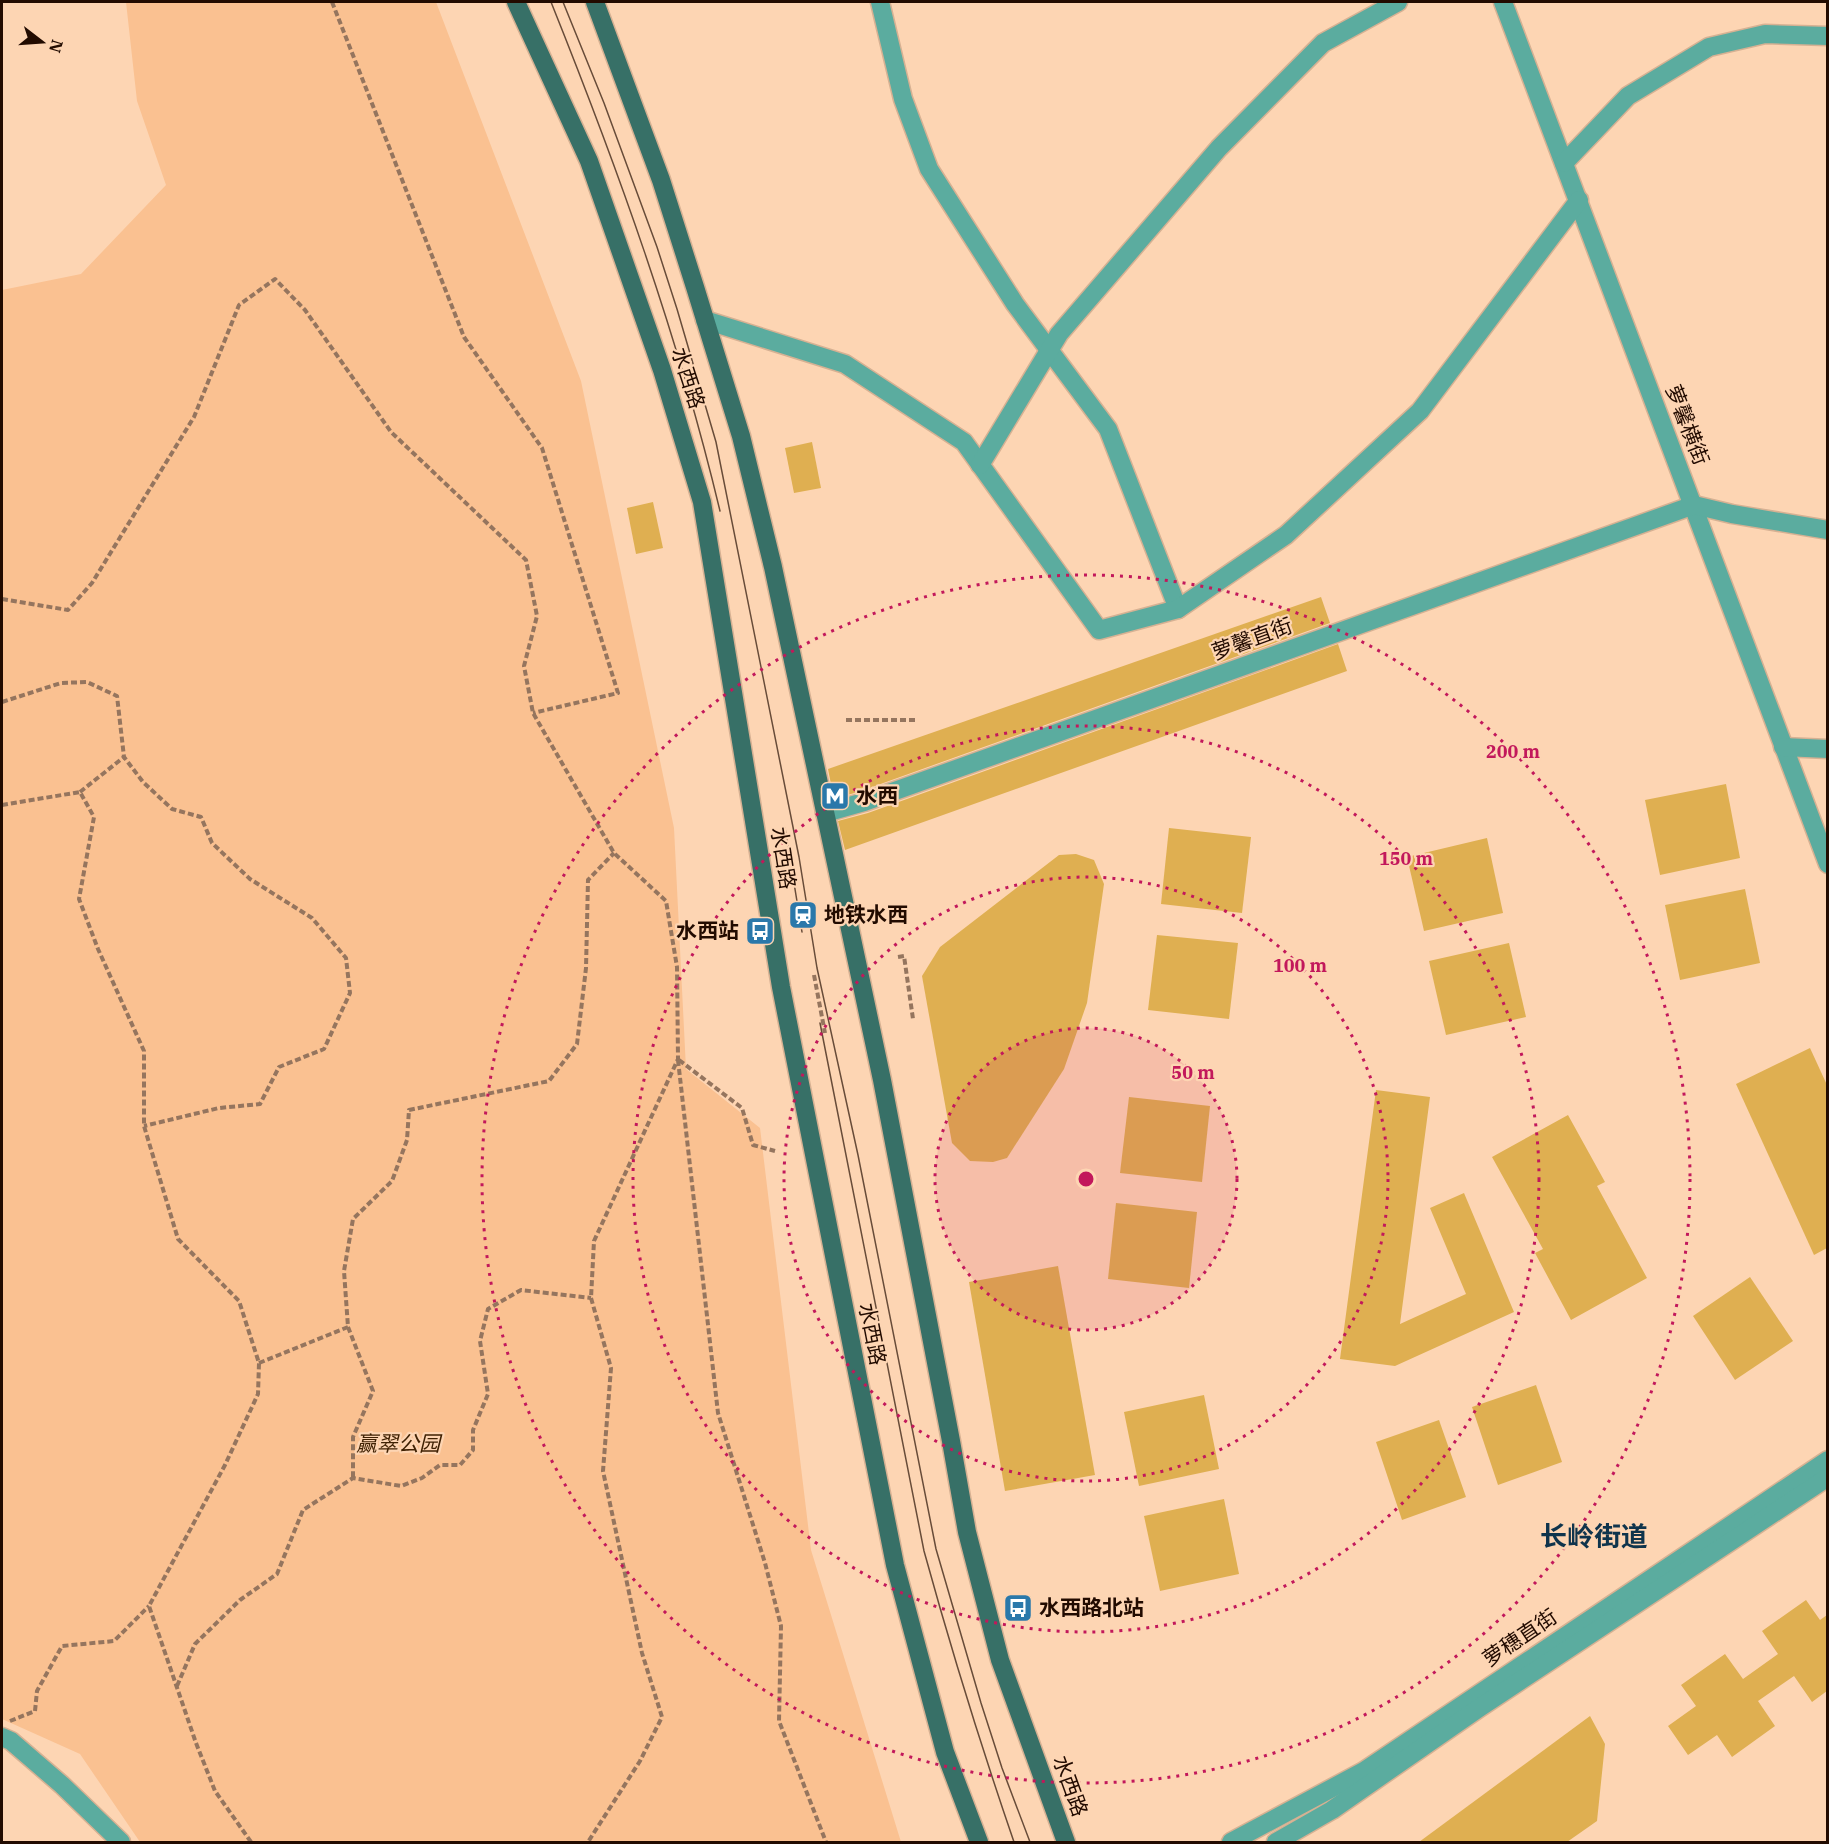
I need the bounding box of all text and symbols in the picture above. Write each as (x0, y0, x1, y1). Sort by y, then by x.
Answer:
north arrow (12, 12, 72, 72)
text: N (45, 37, 68, 55)
street label: 水西路 (666, 343, 712, 412)
street label: 萝馨横街 (1660, 380, 1716, 469)
street label: 萝馨直街 (1207, 611, 1296, 666)
text: 200 m (1486, 740, 1541, 763)
metro station icon: 水西 (819, 780, 851, 812)
place label: 水西 (856, 781, 898, 809)
street label: 水西路 (765, 825, 803, 891)
text: 150 m (1379, 847, 1434, 870)
station icon: 地铁水西 (787, 899, 819, 931)
place label: 地铁水西 (824, 900, 908, 928)
bus stop icon: 水西站 (744, 915, 776, 947)
place label: 水西站 (676, 916, 739, 944)
text: 100 m (1273, 954, 1328, 977)
text: 50 m (1171, 1061, 1215, 1084)
centre of rings (1076, 1169, 1096, 1189)
street label: 水西路 (853, 1300, 893, 1367)
park label: 赢翠公园 (356, 1429, 443, 1457)
district label: 长岭街道 (1540, 1518, 1648, 1553)
bus stop icon: 水西路北站 (1002, 1592, 1034, 1624)
place label: 水西路北站 (1039, 1593, 1144, 1621)
street label: 萝穗直街 (1477, 1602, 1562, 1672)
street label: 水西路 (1047, 1751, 1095, 1820)

